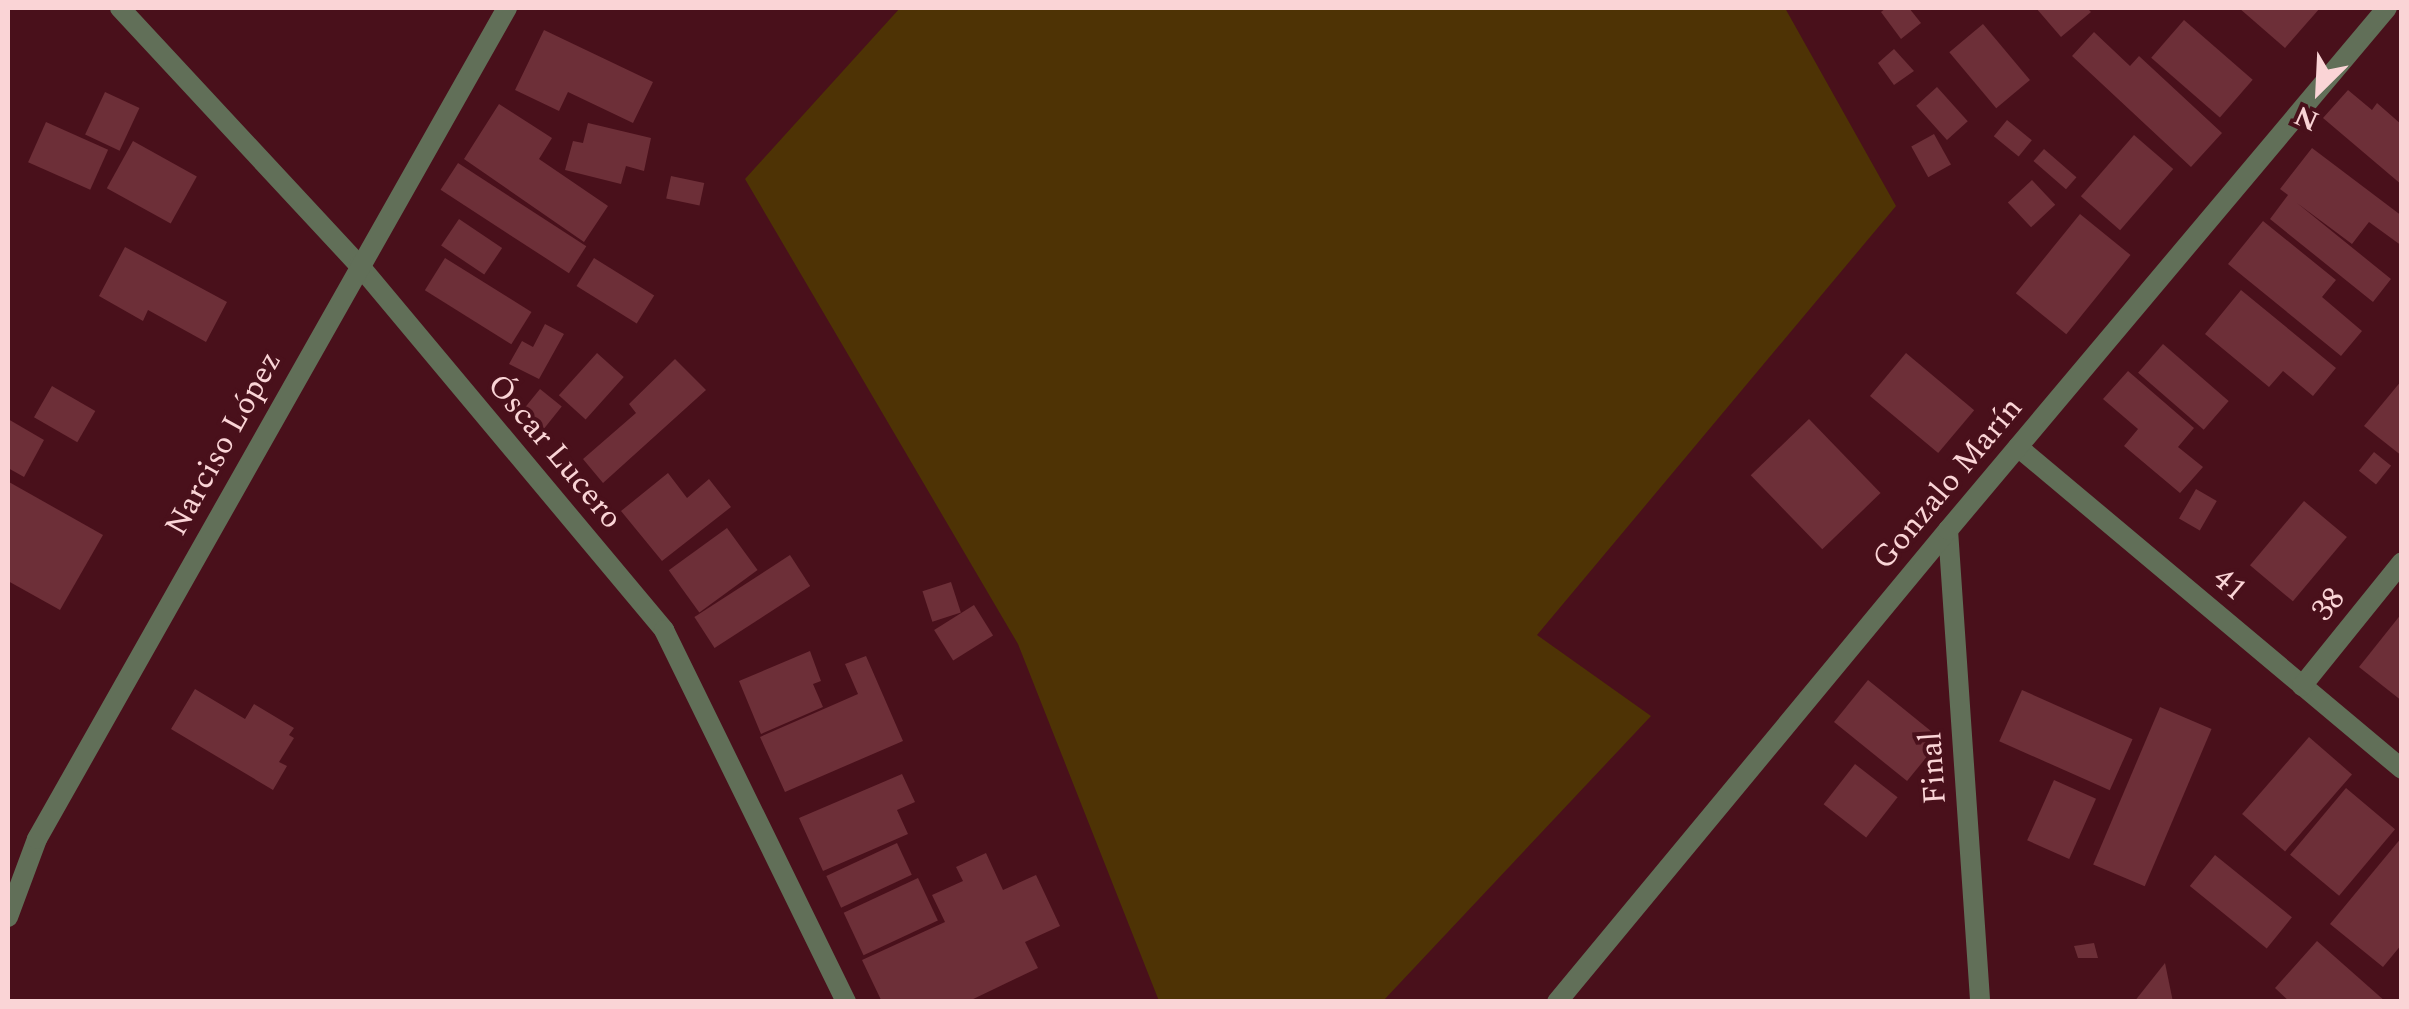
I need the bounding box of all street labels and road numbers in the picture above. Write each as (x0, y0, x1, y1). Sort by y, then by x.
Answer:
street label: Narciso López (158, 345, 290, 543)
street label: Óscar Lucero (478, 367, 630, 537)
street label: Gonzalo Marín (1865, 390, 2031, 578)
street label: 41 (2204, 560, 2254, 610)
street label: 38 (2304, 580, 2354, 630)
street label: Final (1912, 730, 1956, 806)

